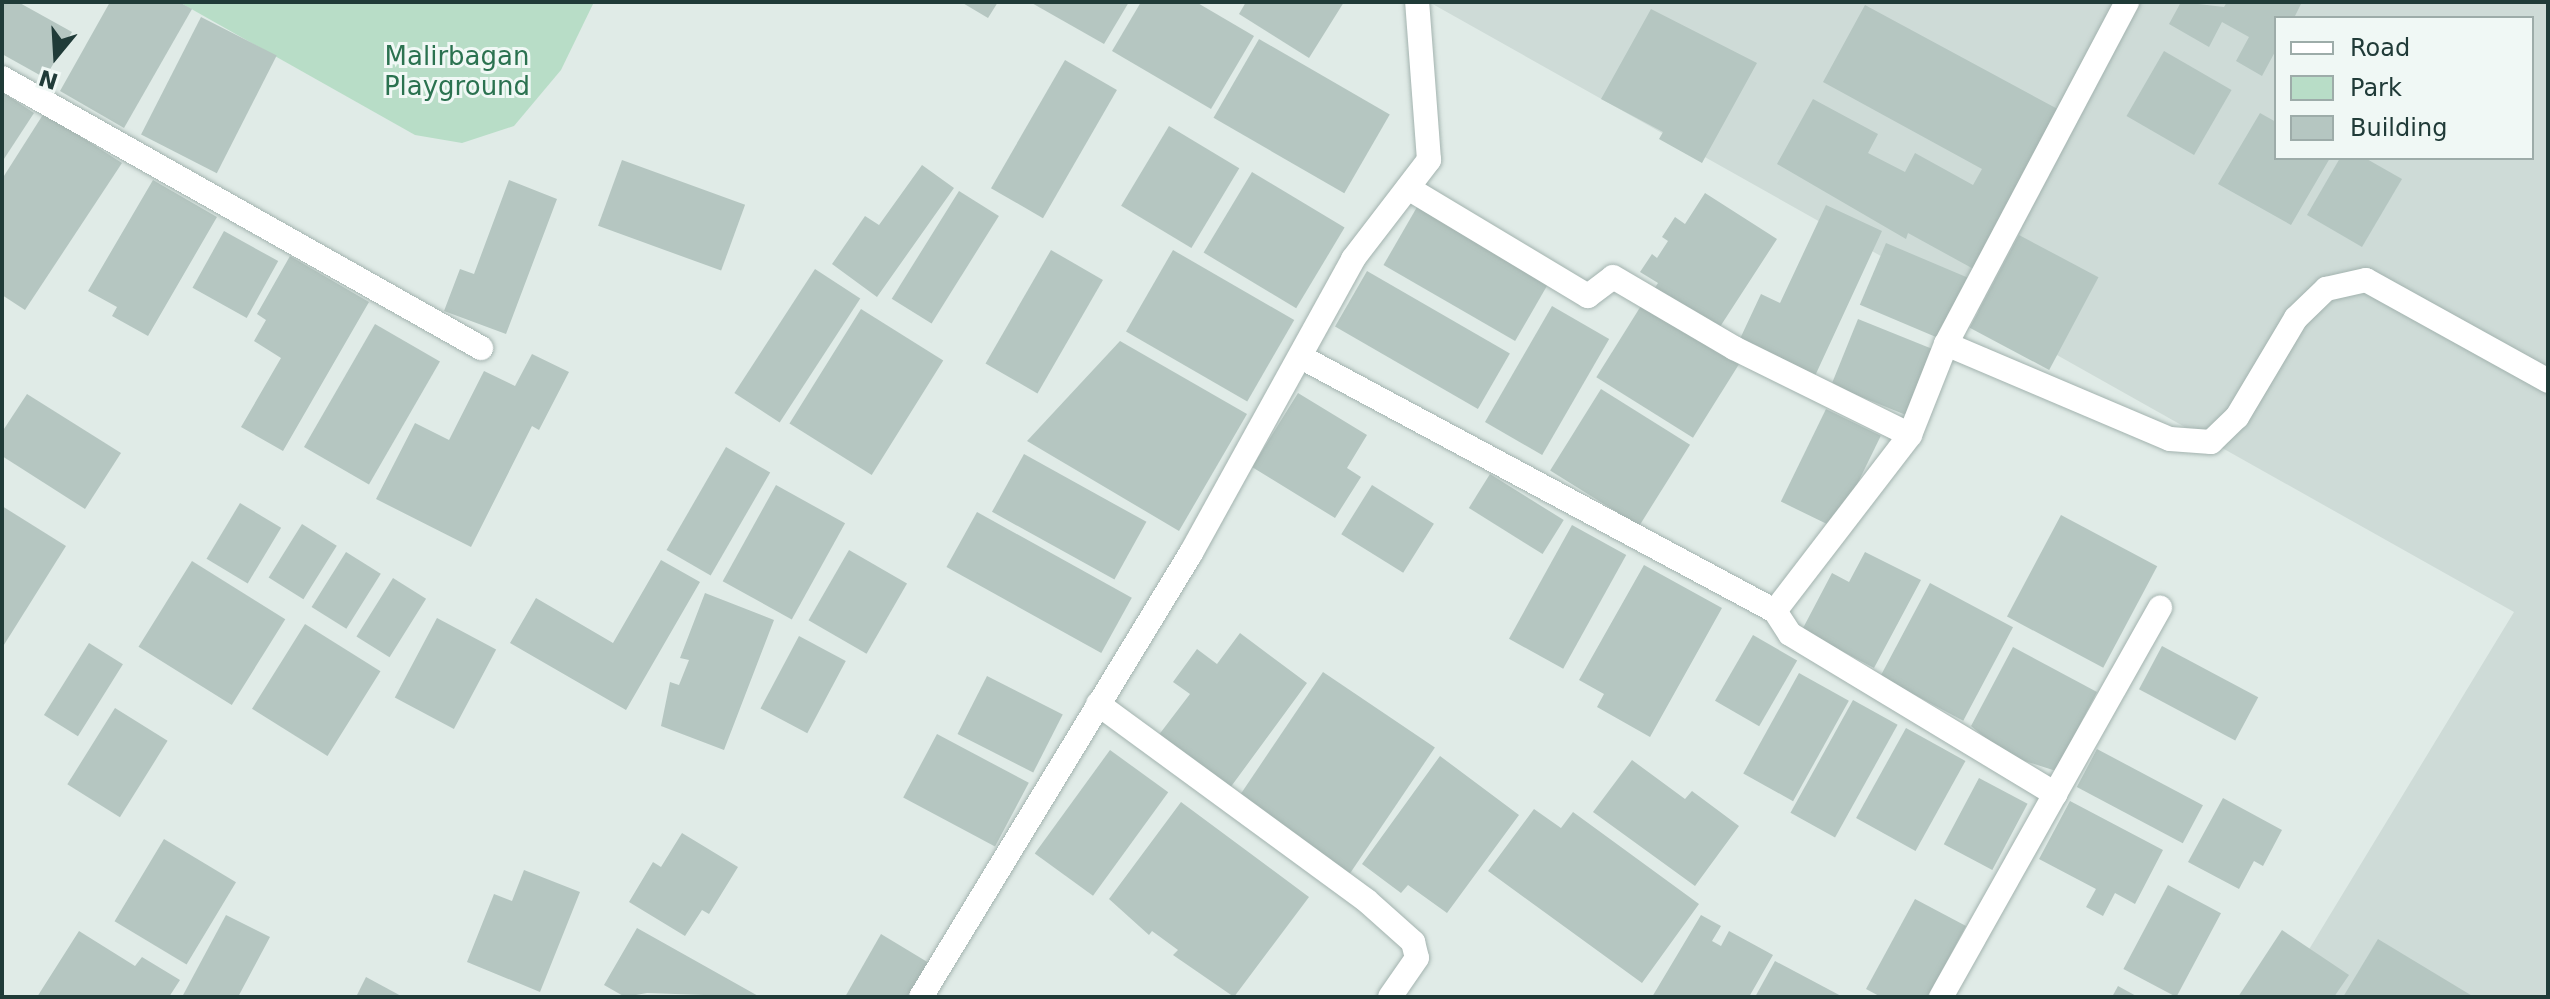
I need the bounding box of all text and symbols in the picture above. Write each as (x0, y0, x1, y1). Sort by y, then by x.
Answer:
north arrow (16, 16, 96, 96)
legend (2274, 16, 2534, 160)
text: Road (2350, 34, 2410, 62)
park label: Malirbagan Playground (384, 41, 530, 102)
text: N (36, 65, 61, 94)
text: Park (2350, 74, 2402, 102)
text: Building (2350, 114, 2447, 142)

